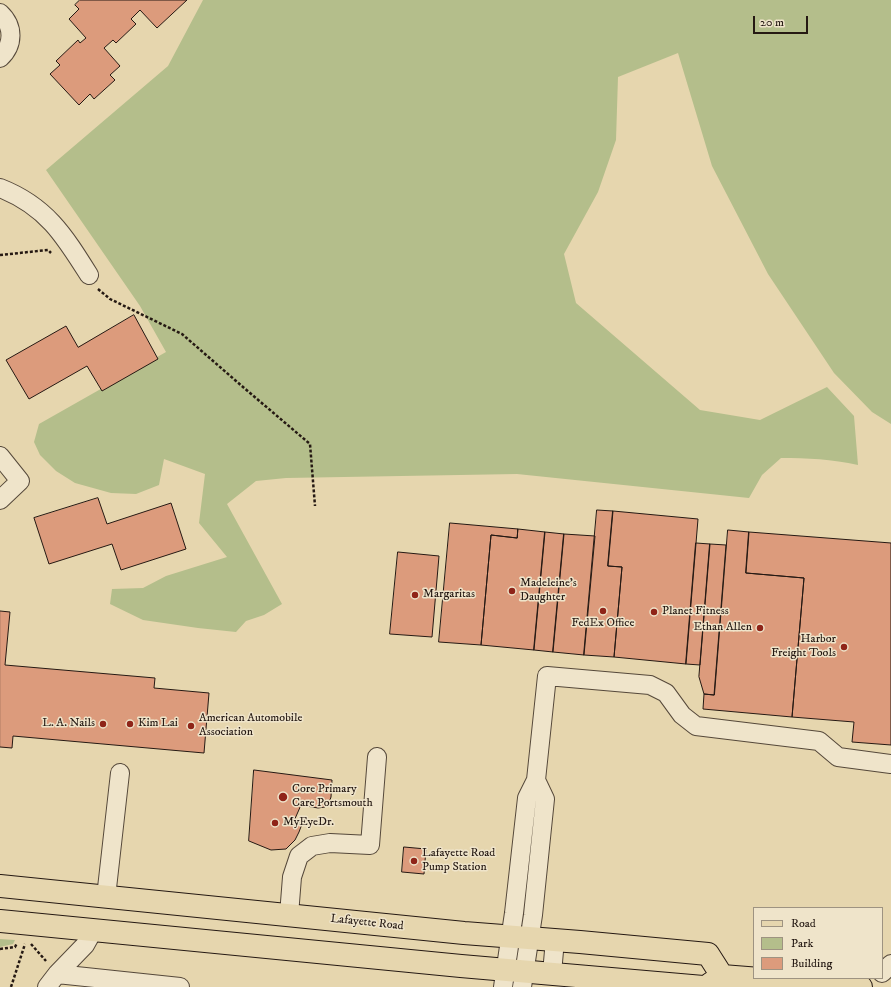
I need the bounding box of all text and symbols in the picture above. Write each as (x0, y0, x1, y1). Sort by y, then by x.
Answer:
scale bar (755, 8, 810, 34)
text: 20 m (760, 15, 784, 30)
place label: Madeleine's Daughter (520, 577, 577, 605)
marker: Madeleine's Daughter (507, 586, 517, 596)
place label: Margaritas (423, 588, 475, 602)
marker: Margaritas (410, 590, 420, 600)
place label: Planet Fitness (662, 605, 729, 619)
marker: FedEx Office (598, 606, 608, 616)
marker: Planet Fitness (649, 607, 659, 617)
place label: FedEx Office (572, 617, 634, 631)
place label: Ethan Allen (693, 621, 752, 635)
marker: Ethan Allen (755, 623, 765, 633)
place label: Harbor Freight Tools (771, 633, 836, 661)
marker: Harbor Freight Tools (839, 642, 849, 652)
place label: American Automobile Association (199, 712, 302, 740)
place label: L. A. Nails (42, 717, 95, 731)
place label: Kim Lai (138, 717, 178, 731)
marker: L. A. Nails (98, 719, 108, 729)
marker: Kim Lai (125, 719, 135, 729)
marker: American Automobile Association (186, 721, 196, 731)
place label: Core Primary Care Portsmouth (292, 783, 373, 811)
marker: Core Primary Care Portsmouth (277, 791, 289, 803)
place label: MyEyeDr. (283, 816, 334, 830)
marker: MyEyeDr. (270, 818, 280, 828)
place label: Lafayette Road Pump Station (422, 847, 495, 875)
marker: Lafayette Road Pump Station (409, 856, 419, 866)
legend (753, 907, 883, 979)
street label: Lafayette Road (330, 912, 404, 934)
text: Road (791, 916, 816, 931)
text: Park (791, 936, 813, 951)
text: Building (791, 956, 832, 971)

